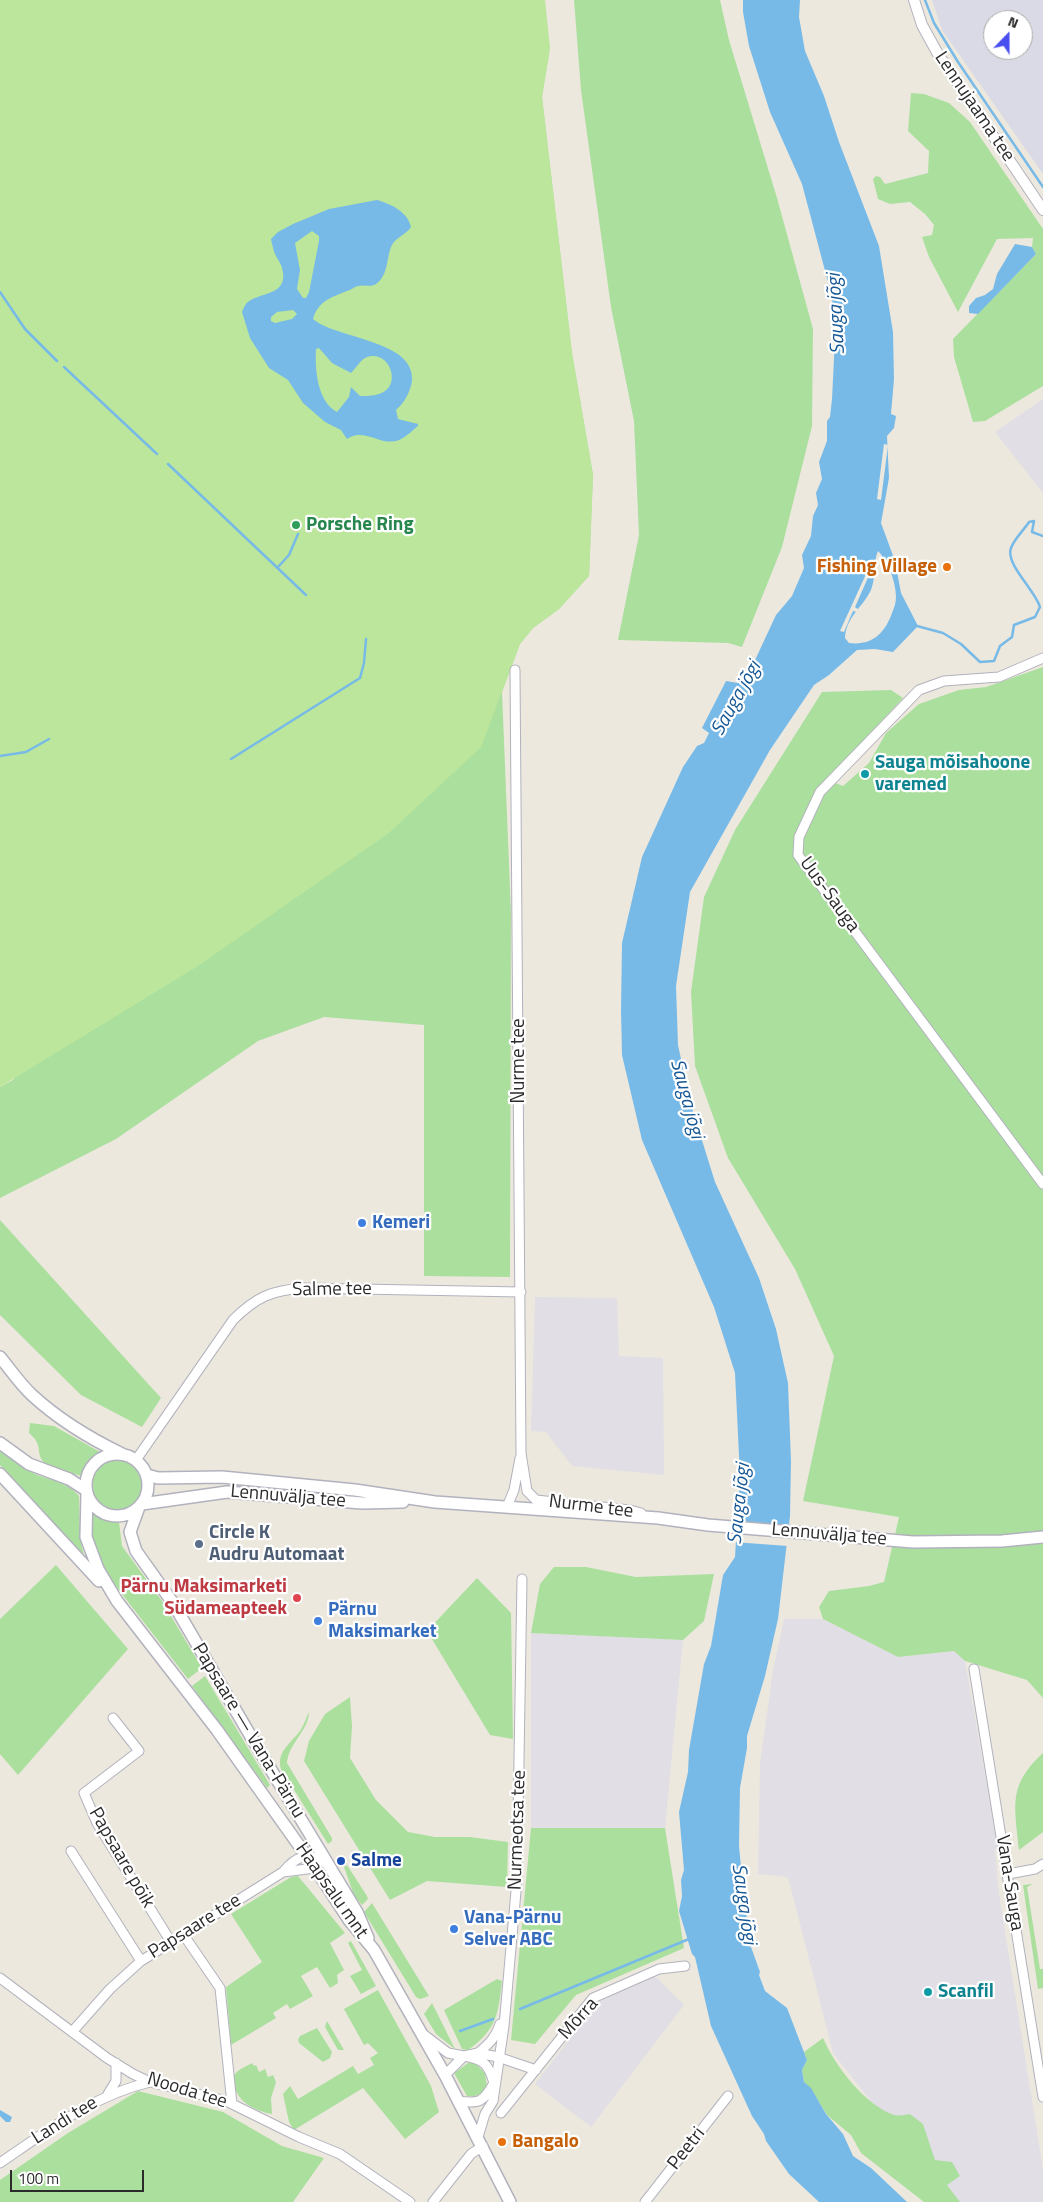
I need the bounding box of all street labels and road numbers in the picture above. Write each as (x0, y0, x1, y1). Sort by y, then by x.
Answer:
street label: Lennujaama tee (929, 48, 1019, 166)
street label: Uus-Sauga (794, 853, 864, 937)
street label: Nurme tee (508, 1018, 530, 1104)
street label: Salme tee (292, 1278, 372, 1302)
street label: Lennuvälja tee (229, 1481, 347, 1513)
street label: Nurme tee (547, 1491, 635, 1523)
street label: Lennuvälja tee (770, 1519, 888, 1551)
street label: Papsaare — Vana-Pärnu (187, 1639, 309, 1823)
street label: Nurmeotsa tee (505, 1770, 531, 1890)
street label: Papsaare põik (83, 1804, 159, 1912)
street label: Vana-Sauga (990, 1833, 1028, 1933)
street label: Haapsalu mnt (290, 1839, 372, 1943)
street label: Papsaare tee (145, 1890, 245, 1964)
street label: Mõrra (554, 1993, 604, 2045)
street label: Nooda tee (144, 2068, 230, 2114)
street label: Landi tee (28, 2092, 102, 2150)
street label: Peetri (663, 2123, 711, 2175)

